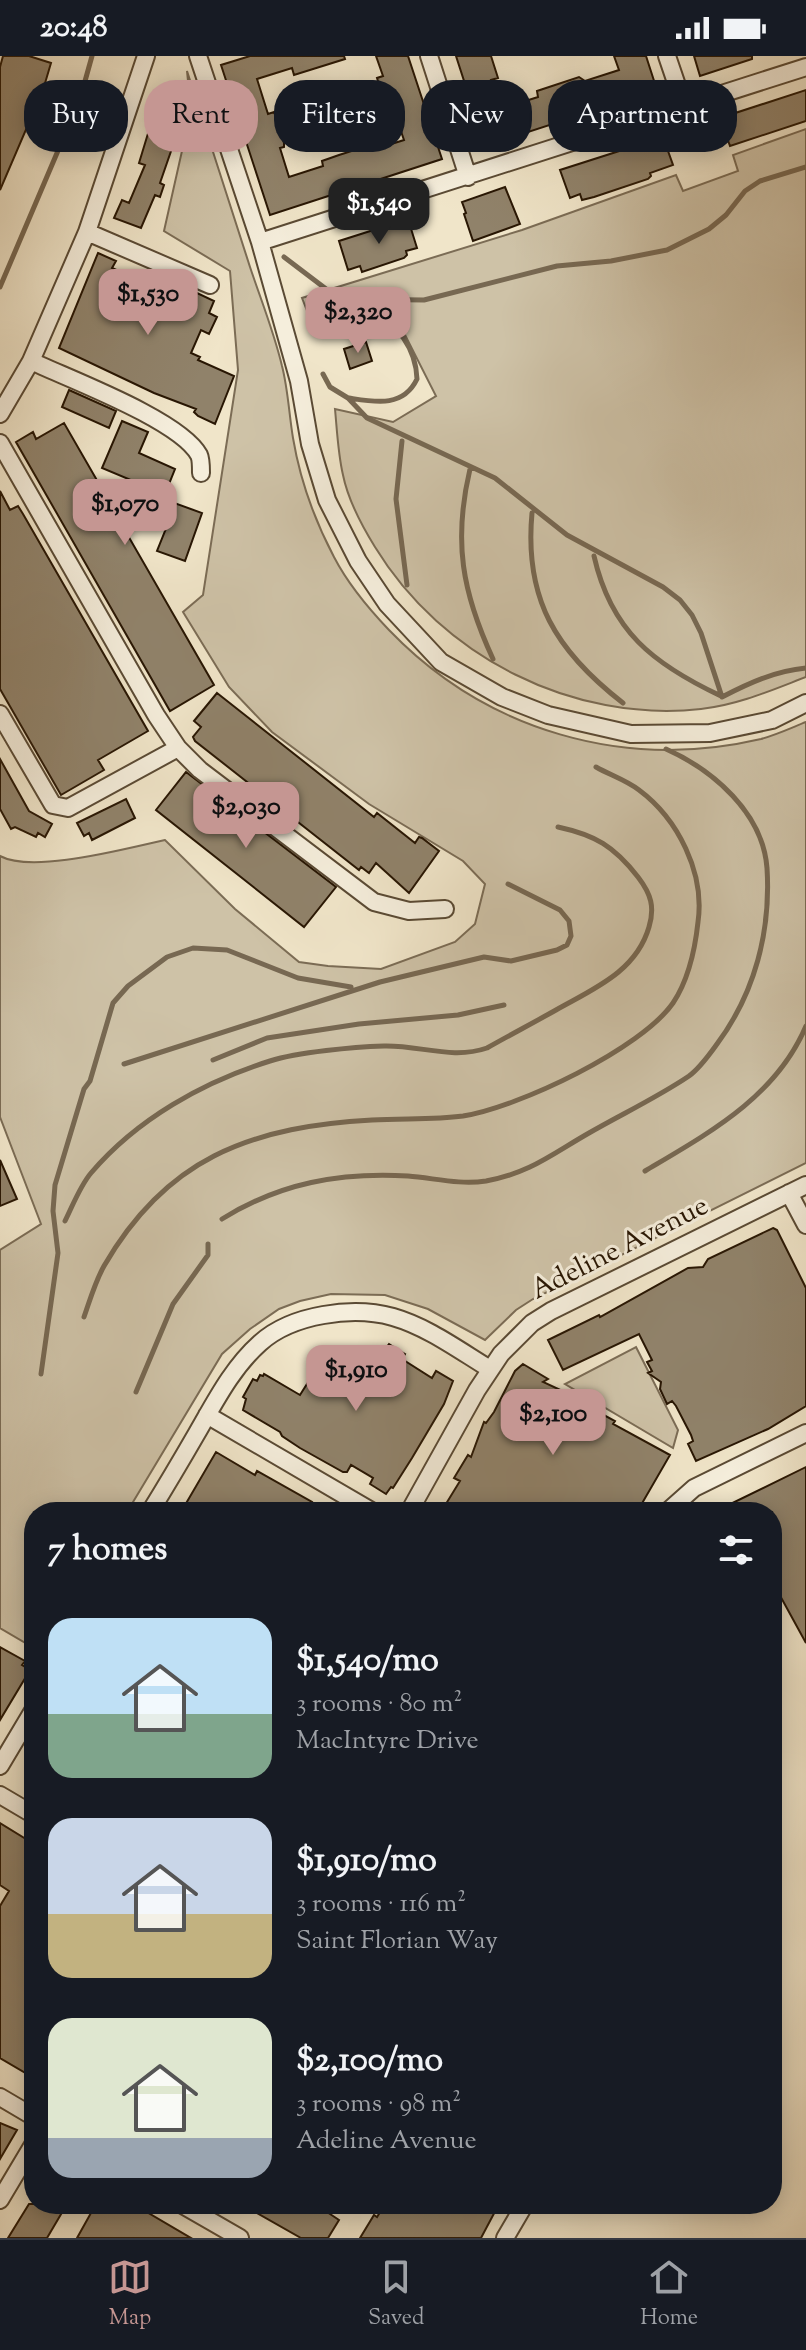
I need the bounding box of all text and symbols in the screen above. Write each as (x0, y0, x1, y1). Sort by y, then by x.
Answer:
text: 20:48 (40, 7, 108, 50)
chip: Buy (24, 80, 128, 152)
chip: Rent (144, 80, 258, 152)
chip: Filters (274, 80, 405, 152)
chip: New (421, 80, 532, 152)
chip: Apartment (548, 80, 737, 152)
pin: $1,540 (314, 178, 444, 246)
text: $1,540 (346, 185, 412, 222)
pin: $1,530 (83, 269, 213, 337)
text: $1,530 (117, 276, 179, 313)
pin: $2,320 (293, 287, 423, 355)
text: $2,320 (324, 294, 392, 331)
pin: $1,070 (60, 479, 190, 547)
text: $1,070 (91, 486, 159, 523)
pin: $2,030 (181, 782, 311, 850)
text: $2,030 (211, 789, 281, 826)
street label: Adeline Avenue (524, 1187, 716, 1311)
pin: $1,910 (291, 1345, 421, 1413)
text: $1,910 (324, 1352, 388, 1389)
pin: $2,100 (488, 1389, 618, 1457)
text: $2,100 (519, 1396, 587, 1433)
text: 7 homes (48, 1526, 167, 1575)
icon: filters (714, 1528, 758, 1572)
text: $1,540/mo (296, 1637, 439, 1686)
icon: home (112, 1650, 208, 1746)
text: 3 rooms · 80 m² (296, 1686, 462, 1723)
text: MacIntyre Drive (296, 1723, 479, 1760)
text: $1,910/mo (296, 1837, 437, 1886)
icon: home (112, 1850, 208, 1946)
text: 3 rooms · 116 m² (296, 1886, 466, 1923)
text: Saint Florian Way (296, 1923, 498, 1960)
text: $2,100/mo (296, 2037, 443, 2086)
icon: home (112, 2050, 208, 2146)
text: 3 rooms · 98 m² (296, 2086, 461, 2123)
text: Adeline Avenue (296, 2123, 477, 2160)
tab: Map (108, 2255, 152, 2335)
tab: Saved (368, 2255, 424, 2335)
tab: Home (640, 2255, 698, 2335)

